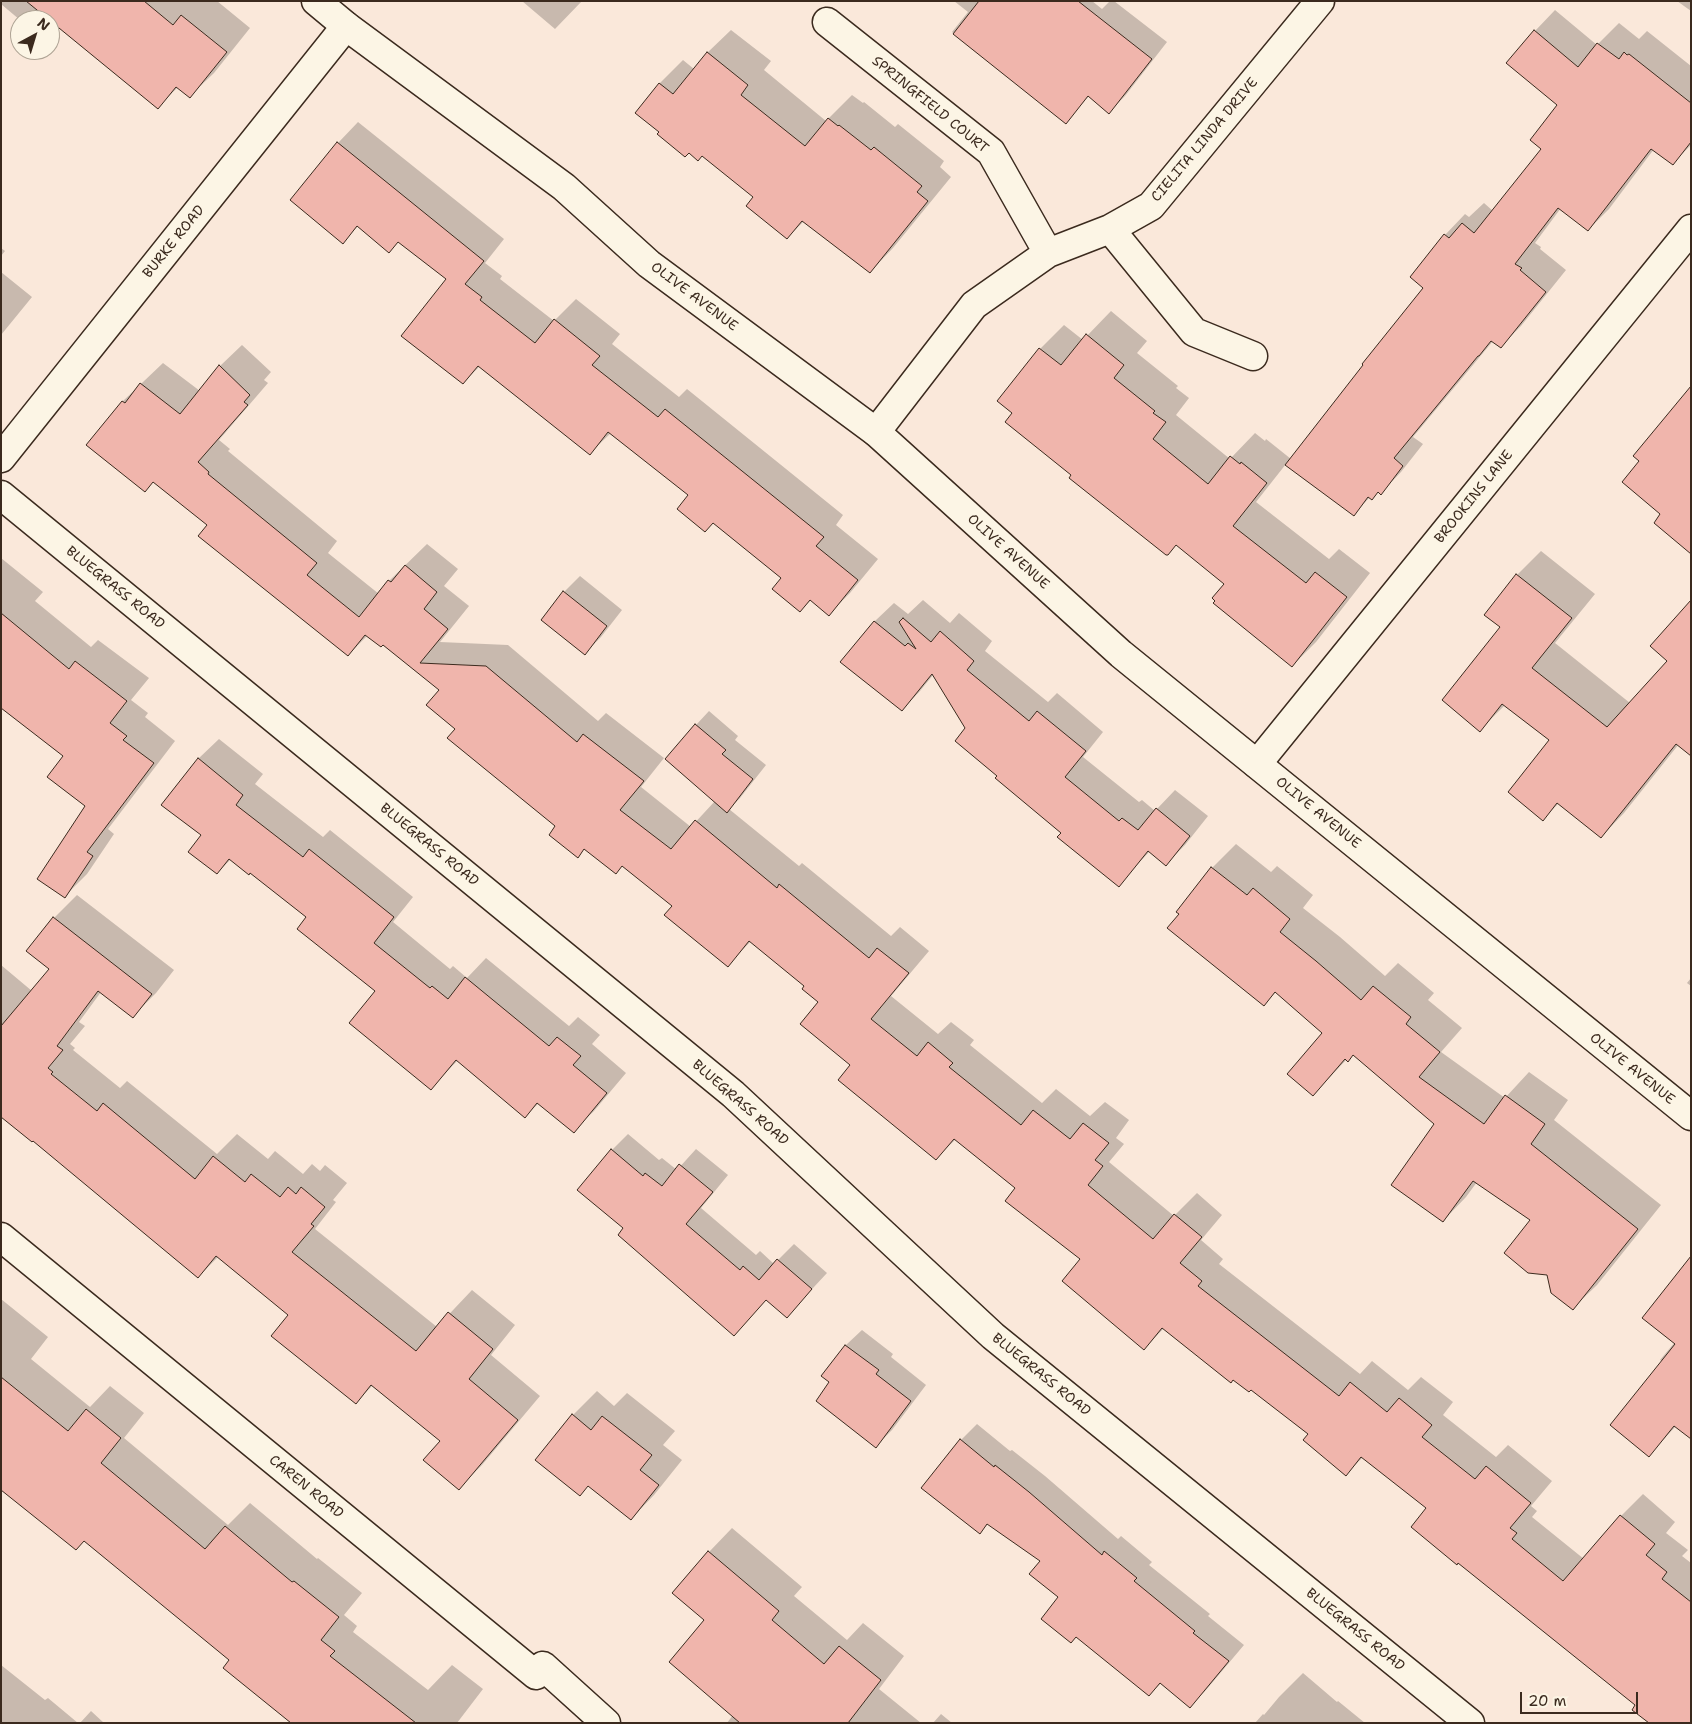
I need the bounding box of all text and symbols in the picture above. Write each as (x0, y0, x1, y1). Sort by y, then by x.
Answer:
north arrow (10, 10, 60, 60)
text: N (34, 14, 54, 35)
street label: SPRINGFIELD COURT (868, 53, 992, 157)
street label: CIELITA LINDA DRIVE (1148, 74, 1262, 206)
street label: BURKE ROAD (140, 202, 208, 282)
street label: OLIVE AVENUE (647, 259, 741, 335)
street label: BROOKINS LANE (1431, 447, 1517, 547)
street label: OLIVE AVENUE (964, 511, 1052, 593)
street label: BLUEGRASS ROAD (62, 543, 168, 633)
street label: OLIVE AVENUE (1272, 774, 1364, 852)
street label: BLUEGRASS ROAD (376, 800, 482, 890)
street label: OLIVE AVENUE (1586, 1030, 1678, 1108)
street label: BLUEGRASS ROAD (688, 1057, 792, 1149)
street label: BLUEGRASS ROAD (988, 1330, 1094, 1420)
street label: CAREN ROAD (265, 1452, 347, 1522)
street label: BLUEGRASS ROAD (1302, 1585, 1408, 1675)
scale bar (1522, 1682, 1640, 1714)
text: 20 m (1528, 1691, 1567, 1711)

